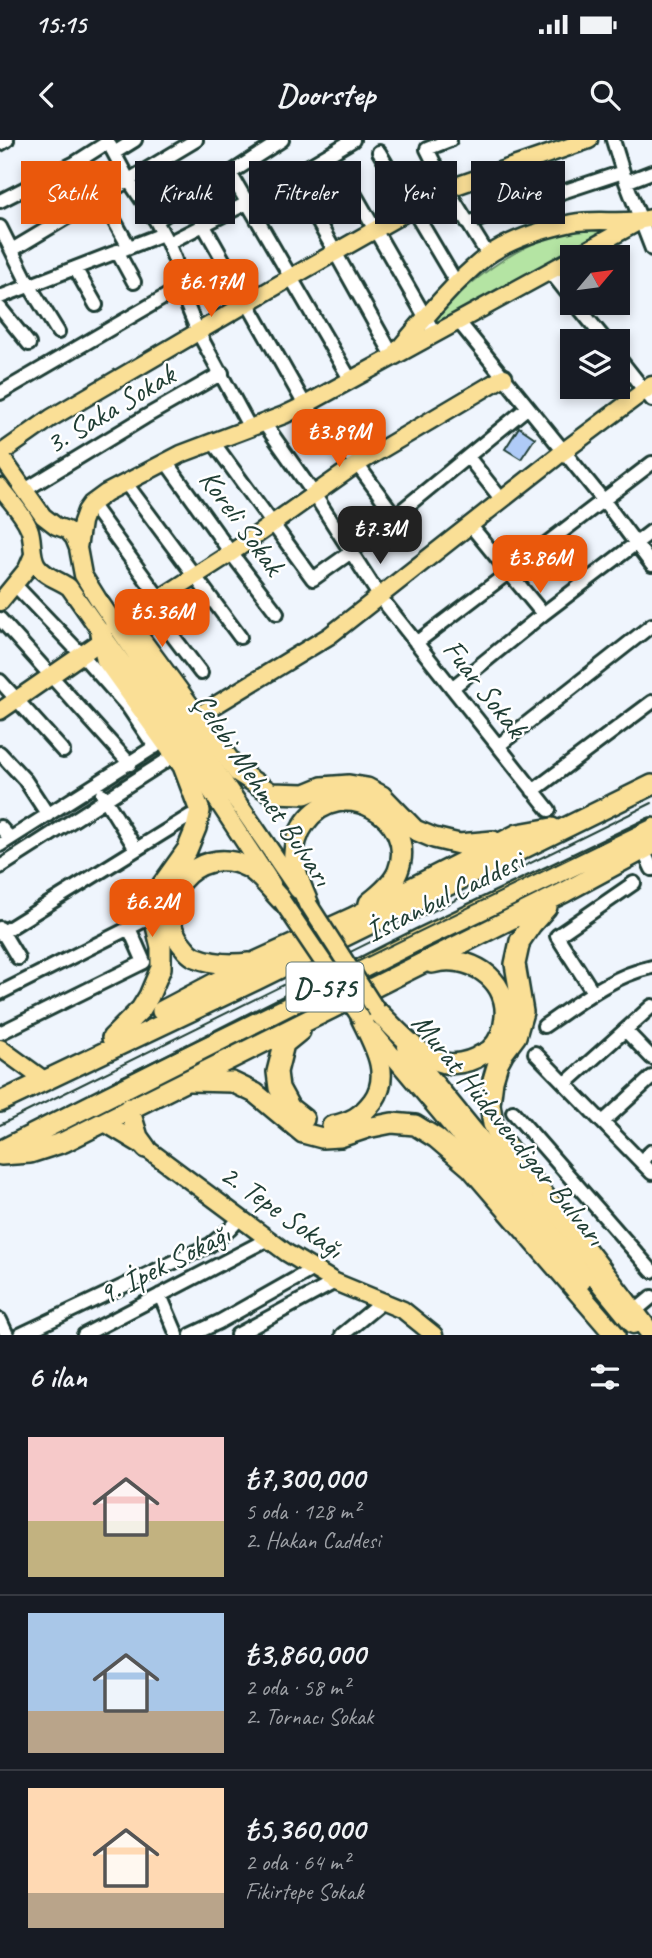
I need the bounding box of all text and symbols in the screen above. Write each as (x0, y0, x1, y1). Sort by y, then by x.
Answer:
text: 15:15 (35, 8, 86, 41)
text: Doorstep (277, 74, 375, 115)
icon: back (28, 76, 66, 114)
icon: search (586, 76, 624, 114)
chip: Satılık (21, 161, 121, 224)
chip: Kiralık (135, 161, 235, 224)
chip: Filtreler (249, 161, 361, 224)
chip: Yeni (375, 161, 457, 224)
chip: Daire (471, 161, 565, 224)
north arrow (560, 245, 630, 315)
map controls (560, 245, 630, 399)
pin: ₺6.17M (154, 260, 268, 319)
text: ₺6.17M (179, 267, 243, 296)
button: layers (560, 329, 630, 399)
street label: 3. Saka Sokak (38, 354, 183, 463)
pin: ₺3.89M (282, 410, 396, 469)
text: ₺3.89M (308, 417, 370, 446)
street label: Koreli Sokak (191, 462, 294, 584)
pin: ₺7.3M (331, 506, 429, 566)
text: ₺7.3M (354, 514, 406, 543)
pin: ₺3.86M (483, 536, 597, 595)
text: ₺3.86M (508, 543, 572, 572)
pin: ₺5.36M (105, 589, 219, 649)
text: ₺5.36M (131, 597, 193, 626)
street label: Fuar Sokak (435, 631, 537, 746)
street label: Çelebi Mehmet Bulvarı (184, 685, 342, 894)
street label: İstanbul Caddesi (359, 840, 532, 951)
pin: ₺6.2M (103, 880, 201, 939)
text: ₺6.2M (126, 887, 178, 916)
road number: D-575 (286, 962, 364, 1012)
street label: Murat Hüdavendigar Bulvarı (404, 1005, 615, 1254)
street label: 2. Tepe Sokağı (213, 1155, 352, 1268)
street label: 9. İpek Sokağı (92, 1214, 237, 1313)
text: 6 ilan (28, 1358, 87, 1396)
icon: filters (586, 1358, 624, 1396)
text: ₺7,300,000 (245, 1459, 365, 1497)
icon: home (84, 1465, 168, 1549)
text: 5 oda · 128 m² (245, 1497, 360, 1526)
text: 2. Hakan Caddesi (245, 1526, 380, 1555)
text: ₺3,860,000 (245, 1635, 366, 1673)
icon: home (84, 1641, 168, 1725)
text: 2 oda · 58 m² (245, 1673, 349, 1702)
text: 2. Tornacı Sokak (245, 1702, 373, 1731)
text: ₺5,360,000 (245, 1810, 365, 1848)
icon: home (84, 1816, 168, 1900)
text: 2 oda · 64 m² (245, 1848, 349, 1877)
text: Fikirtepe Sokak (245, 1877, 363, 1906)

